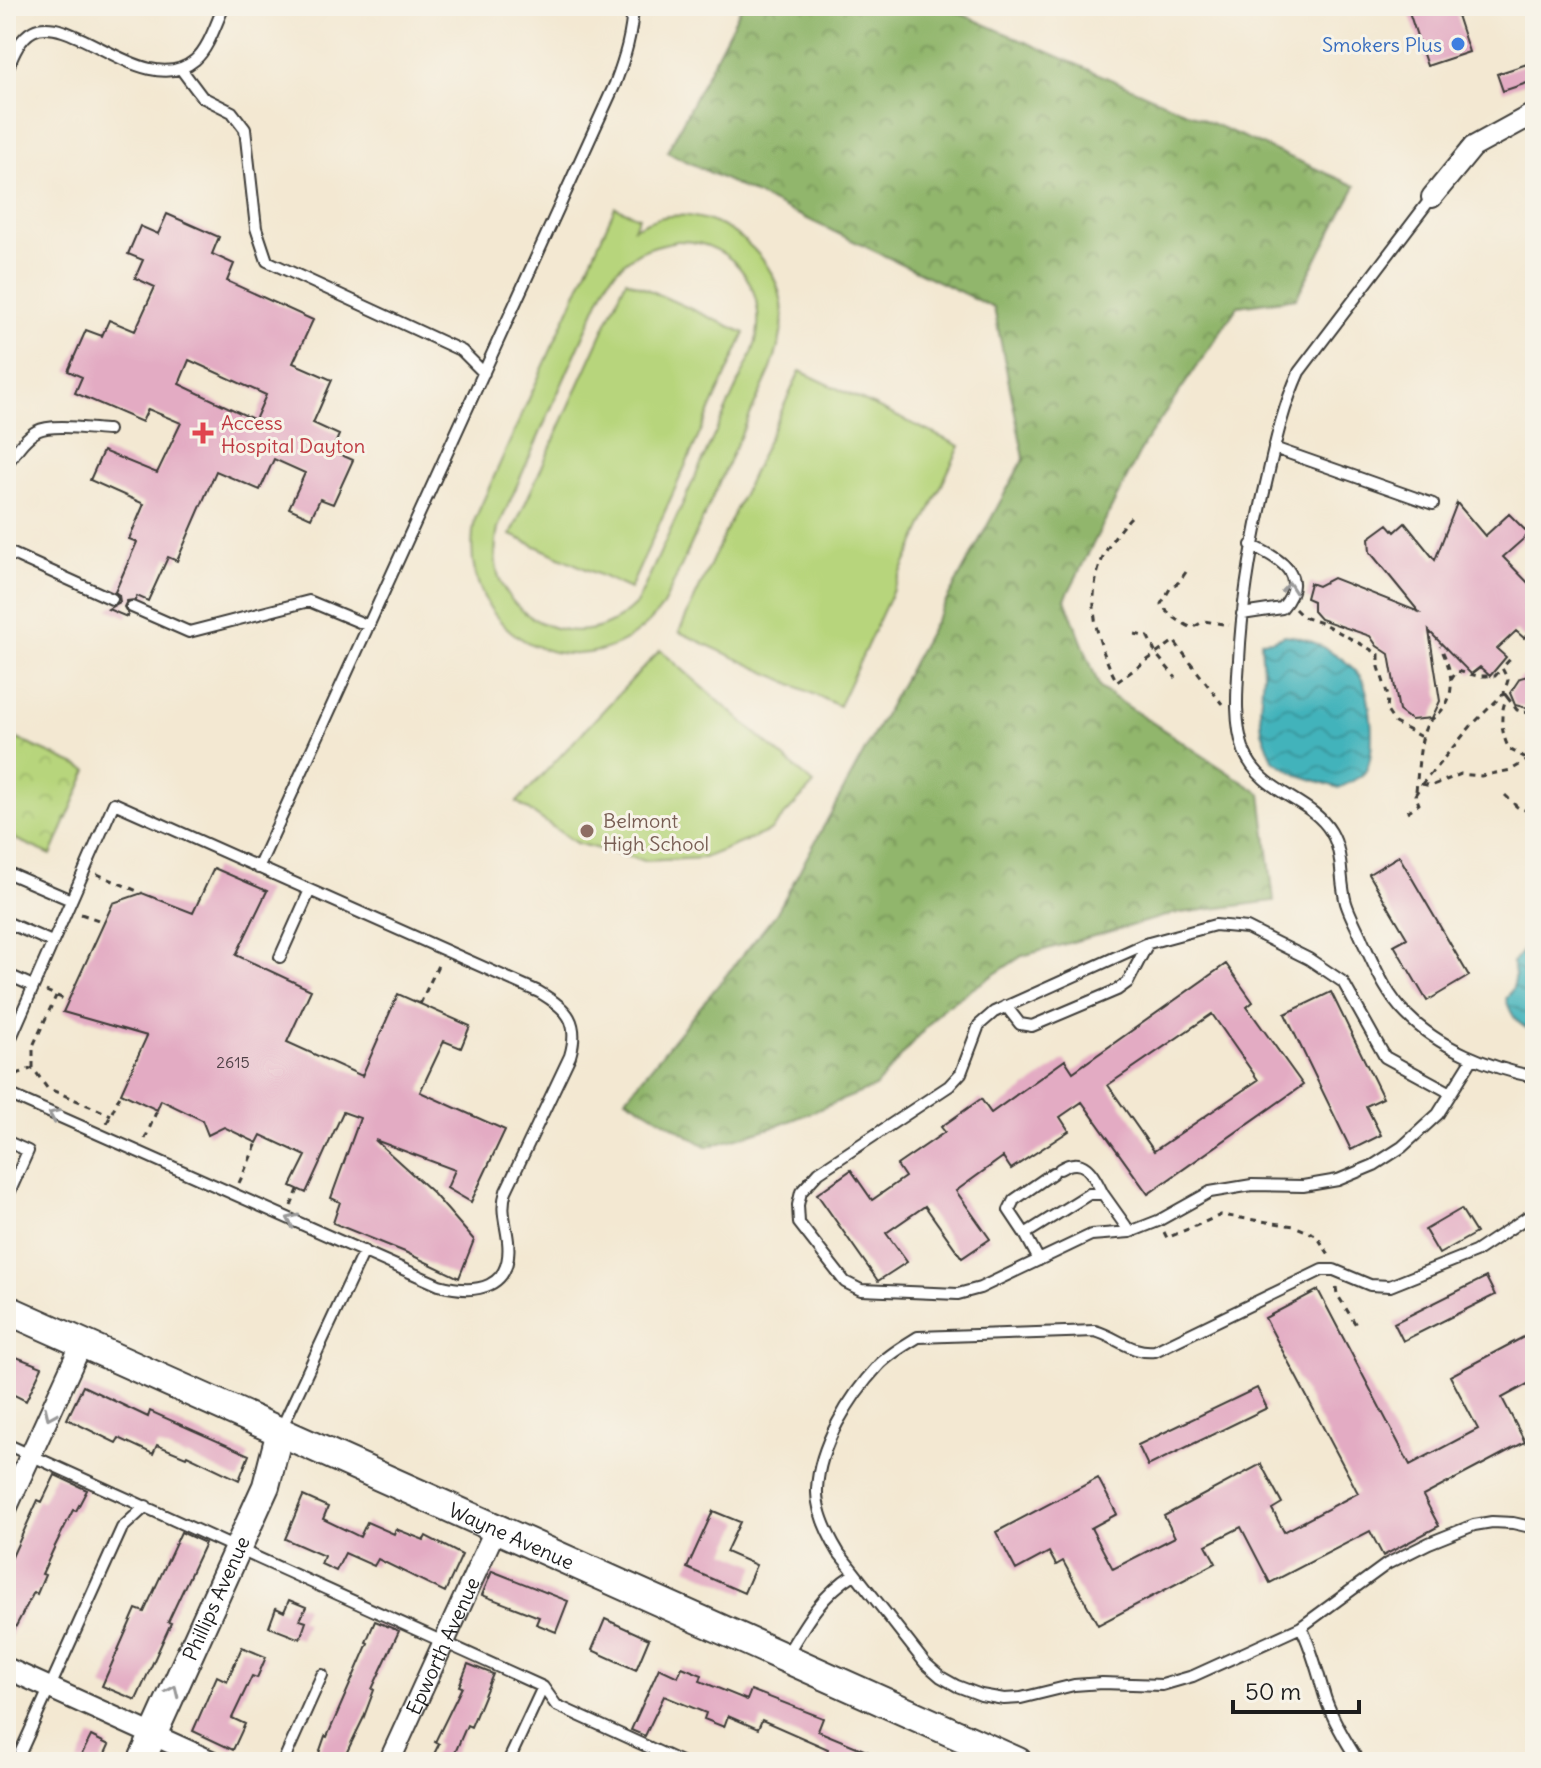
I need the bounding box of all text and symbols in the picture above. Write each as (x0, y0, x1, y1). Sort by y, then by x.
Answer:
place label: Smokers Plus (1322, 32, 1442, 57)
marker: Smokers Plus (1449, 35, 1467, 53)
place label: Access Hospital Dayton (221, 410, 365, 458)
marker: Access Hospital Dayton (192, 422, 214, 444)
one-way arrow (1280, 581, 1297, 594)
place label: Belmont High School (603, 808, 709, 856)
marker: Belmont High School (578, 822, 596, 840)
house number: 2615 (216, 1052, 250, 1072)
one-way arrow (48, 1109, 63, 1125)
one-way arrow (286, 1214, 301, 1230)
one-way arrow (43, 1406, 59, 1420)
street label: Wayne Avenue (445, 1496, 578, 1574)
street label: Phillips Avenue (176, 1532, 254, 1664)
street label: Epworth Avenue (400, 1573, 484, 1718)
scale bar (1233, 1664, 1359, 1714)
text: 50 m (1245, 1676, 1301, 1706)
one-way arrow (163, 1685, 179, 1699)

